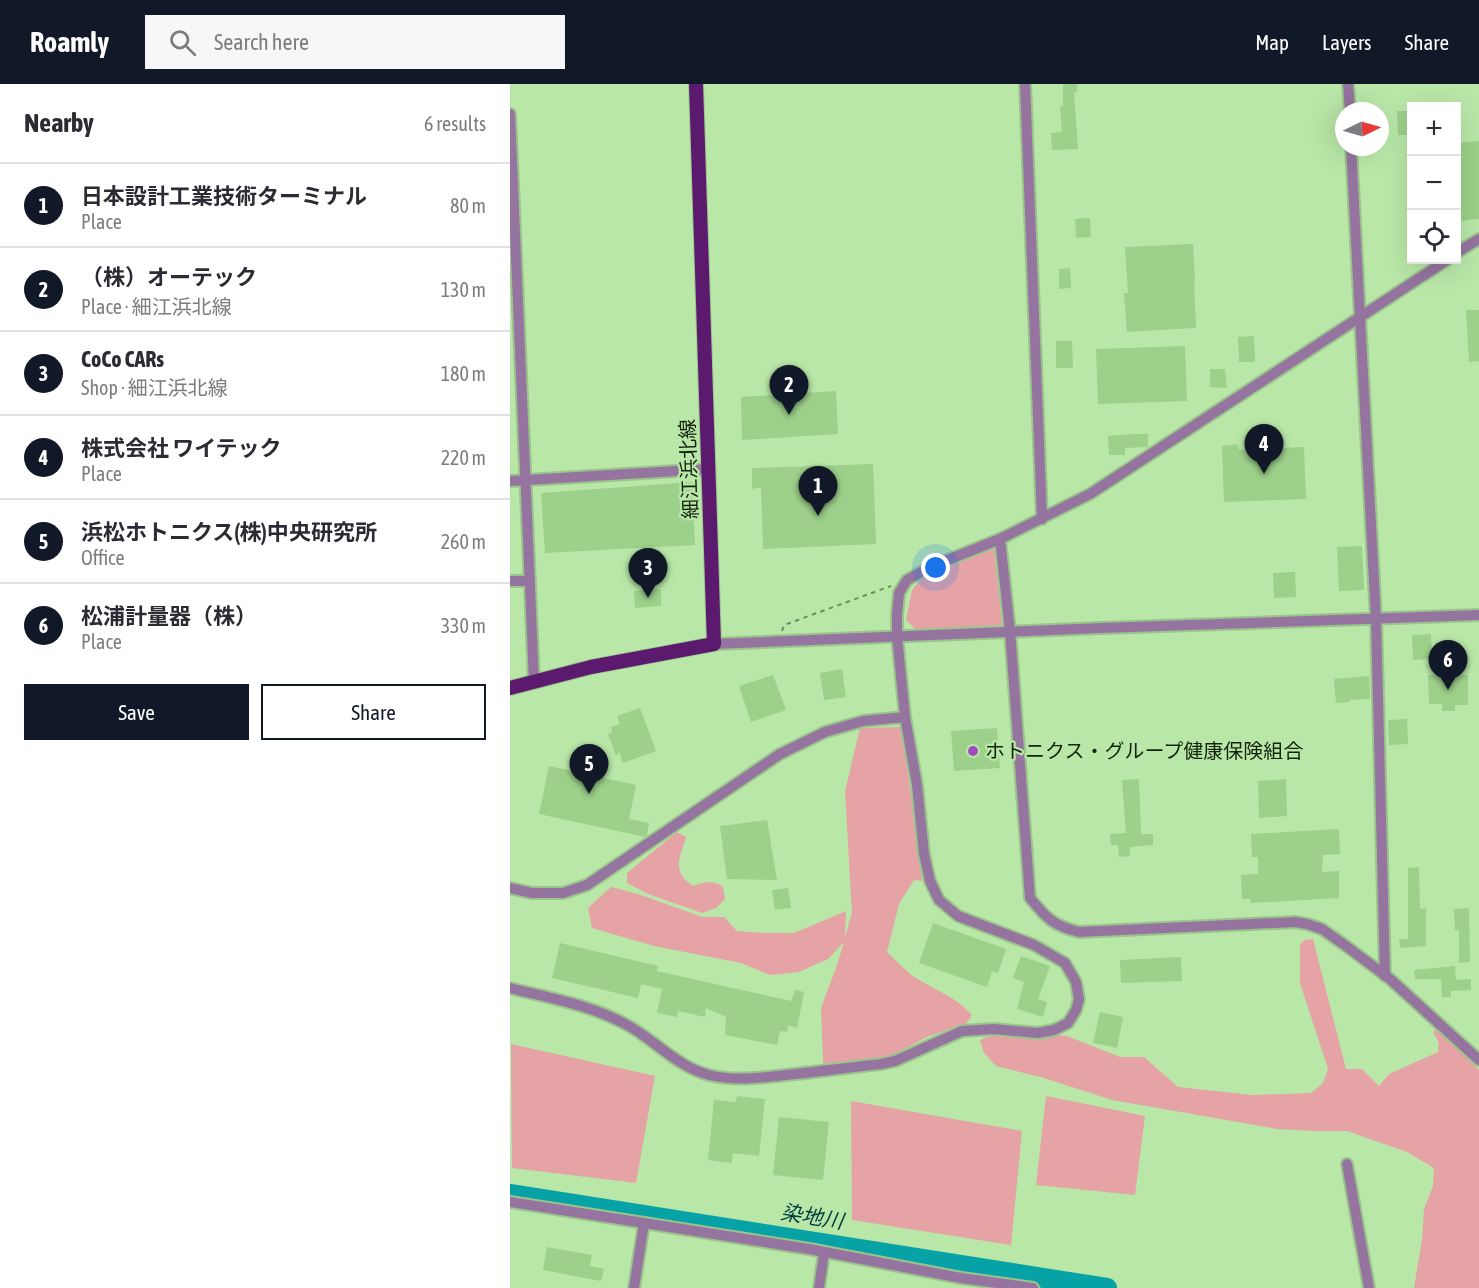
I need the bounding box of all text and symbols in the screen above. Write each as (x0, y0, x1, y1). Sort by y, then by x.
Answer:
search box (145, 15, 565, 69)
text: Roamly (30, 26, 109, 58)
icon: search (166, 26, 199, 59)
text: Search here (214, 29, 309, 55)
text: Map (1255, 30, 1289, 54)
text: Layers (1322, 30, 1372, 54)
text: Share (1405, 30, 1449, 54)
north arrow (1335, 102, 1389, 156)
map controls (1407, 102, 1461, 264)
button: + (1407, 102, 1461, 156)
text: Nearby (24, 108, 94, 138)
text: 6 results (424, 112, 486, 135)
button: − (1407, 156, 1461, 210)
text: 日本設計工業技術ターミナル (81, 183, 367, 209)
text: 1 (39, 194, 48, 217)
text: 80 m (450, 194, 486, 217)
text: Place (81, 210, 122, 233)
button: locate (1407, 210, 1461, 264)
text: （株）オーテック (81, 264, 257, 290)
text: 2 (39, 278, 48, 301)
text: 130 m (441, 278, 486, 301)
text: Place · 細江浜北線 (81, 295, 232, 318)
text: CoCo CARs (81, 346, 164, 372)
text: 3 (39, 362, 48, 385)
text: 180 m (441, 362, 486, 385)
pin: 2 (770, 366, 808, 415)
text: Shop · 細江浜北線 (81, 376, 228, 399)
street label: 細江浜北線 (675, 419, 702, 519)
pin: 4 (1244, 424, 1284, 474)
text: 株式会社 ワイテック (81, 435, 282, 461)
text: 4 (39, 446, 48, 469)
text: 220 m (441, 446, 486, 469)
text: Place (81, 462, 122, 485)
pin: 1 (798, 466, 838, 516)
text: 浜松ホトニクス(株)中央研究所 (81, 519, 377, 545)
text: 5 (39, 530, 48, 553)
text: 260 m (441, 530, 486, 553)
text: Office (81, 546, 125, 569)
pin: 3 (628, 548, 668, 598)
your location (921, 553, 950, 582)
text: 松浦計量器（株） (81, 603, 257, 629)
text: 6 (39, 614, 48, 637)
text: 330 m (441, 614, 486, 637)
text: Place (81, 630, 122, 653)
pin: 6 (1428, 640, 1468, 690)
button: Save (24, 684, 249, 740)
button: Share (261, 684, 486, 740)
place label: ホトニクス・グループ健康保険組合 (985, 739, 1303, 762)
pin: 5 (570, 744, 608, 794)
marker: ホトニクス・グループ健康保険組合 (966, 744, 980, 758)
water label: 染地川 (779, 1199, 847, 1233)

